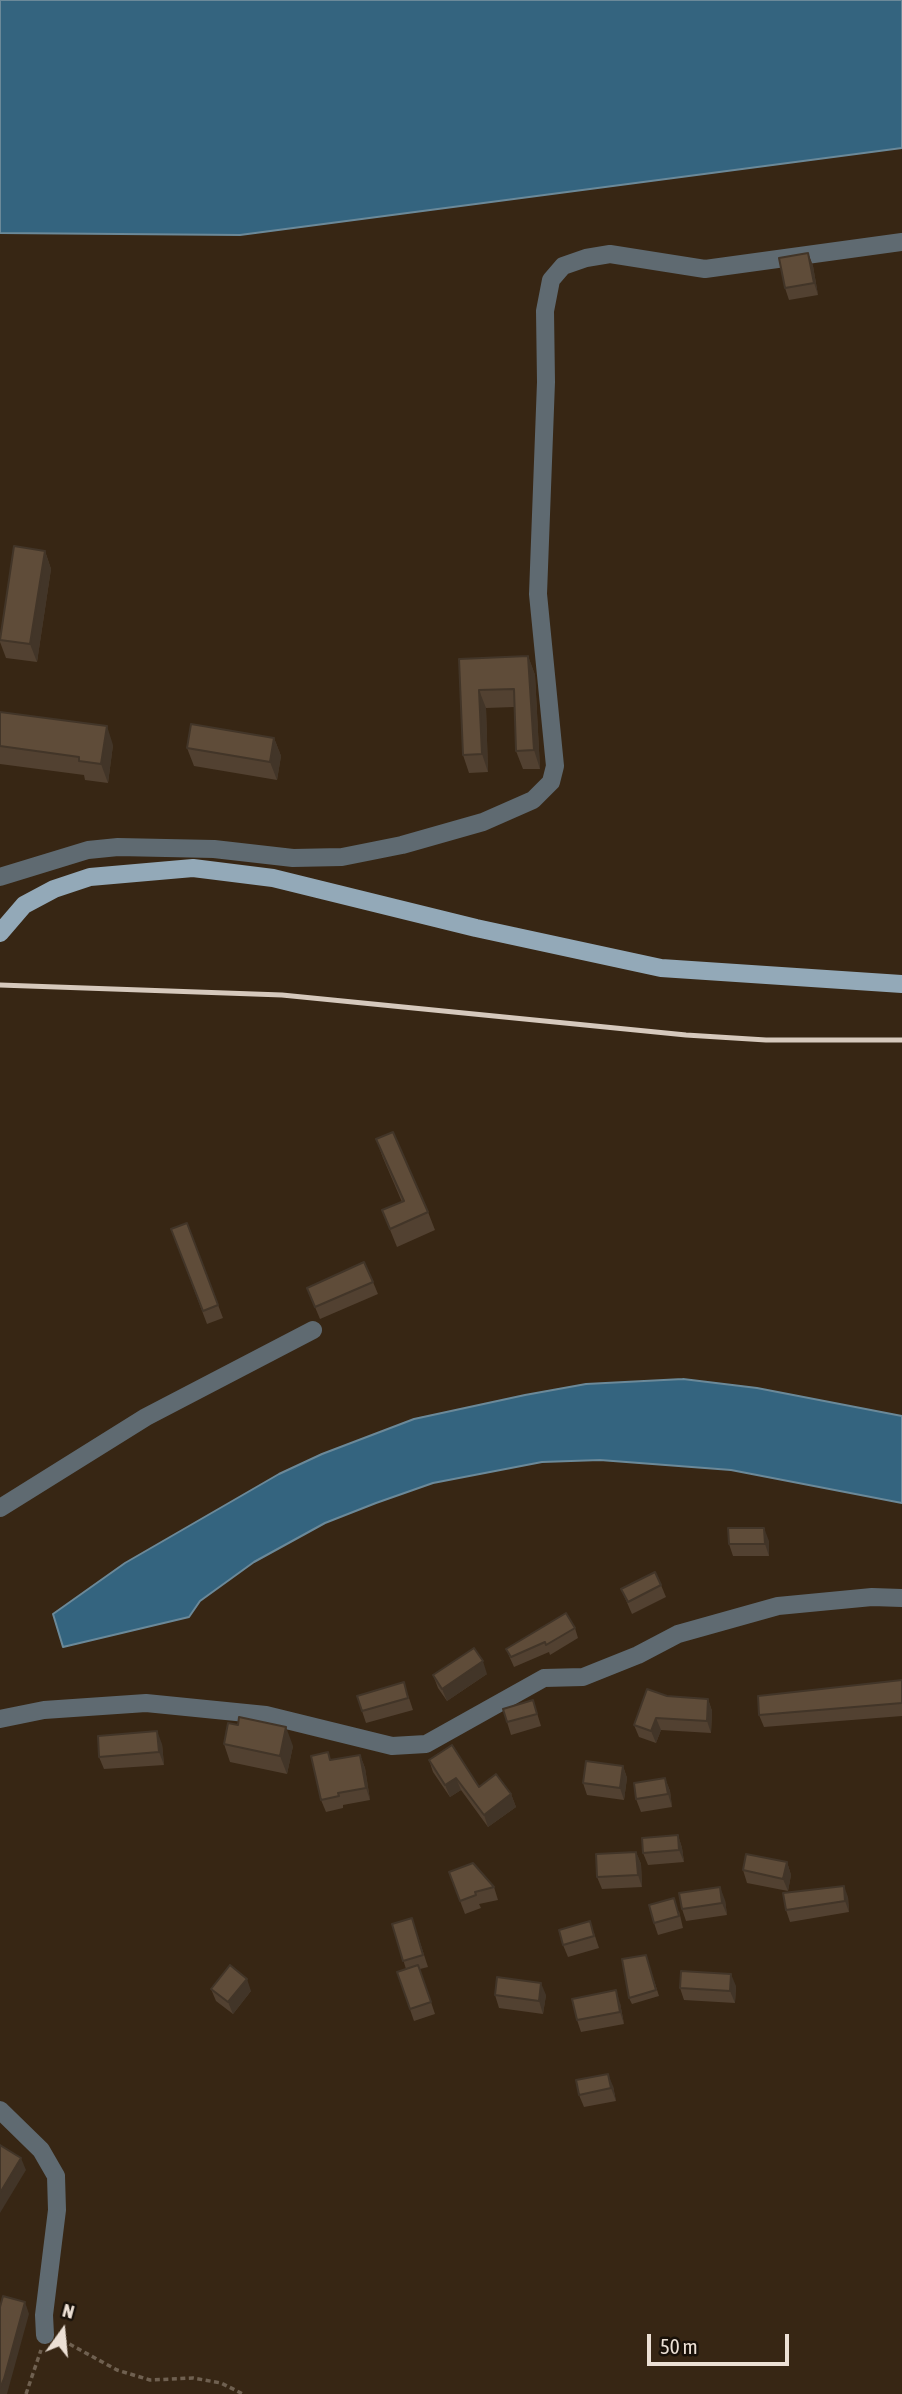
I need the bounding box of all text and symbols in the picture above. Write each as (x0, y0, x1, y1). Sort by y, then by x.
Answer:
north arrow (28, 2296, 98, 2366)
text: N (60, 2299, 77, 2323)
scale bar (650, 2320, 792, 2364)
text: 50 m (660, 2334, 698, 2358)

